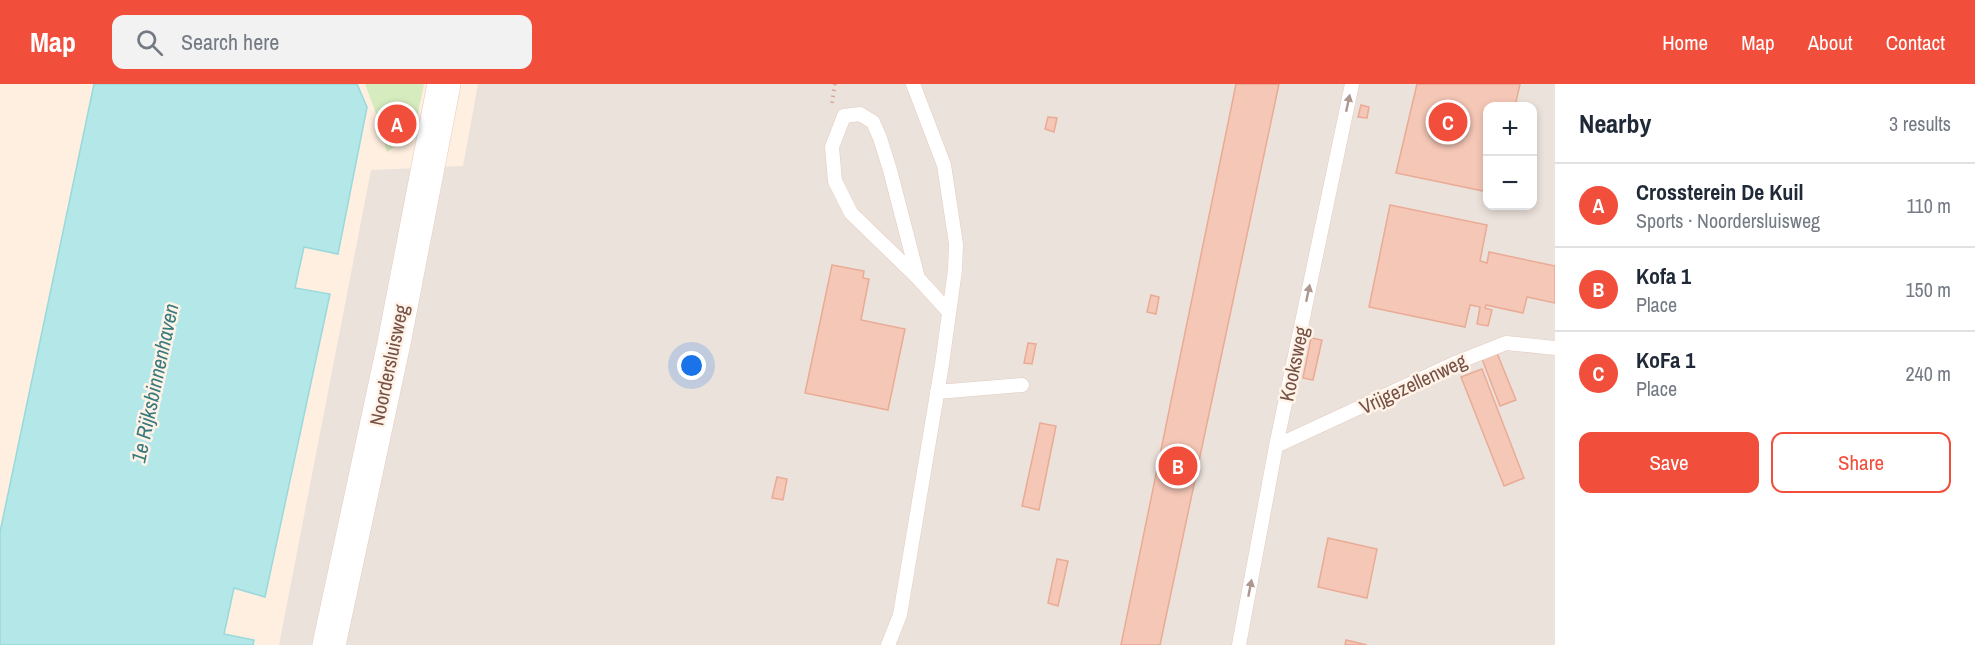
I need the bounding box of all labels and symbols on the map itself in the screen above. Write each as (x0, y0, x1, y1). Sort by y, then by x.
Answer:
one-way arrow (1344, 93, 1354, 112)
pin: C (1428, 99, 1468, 144)
pin: A (378, 102, 416, 147)
one-way arrow (1304, 284, 1314, 303)
water label: 1e Rijksbinnenhaven (124, 301, 186, 465)
street label: Noordersluisweg (363, 302, 415, 428)
street label: Kooksweg (1272, 324, 1315, 404)
street label: Vrijgezellenweg (1355, 347, 1471, 420)
your location (677, 351, 706, 380)
pin: B (1158, 444, 1198, 488)
one-way arrow (1246, 578, 1255, 597)

